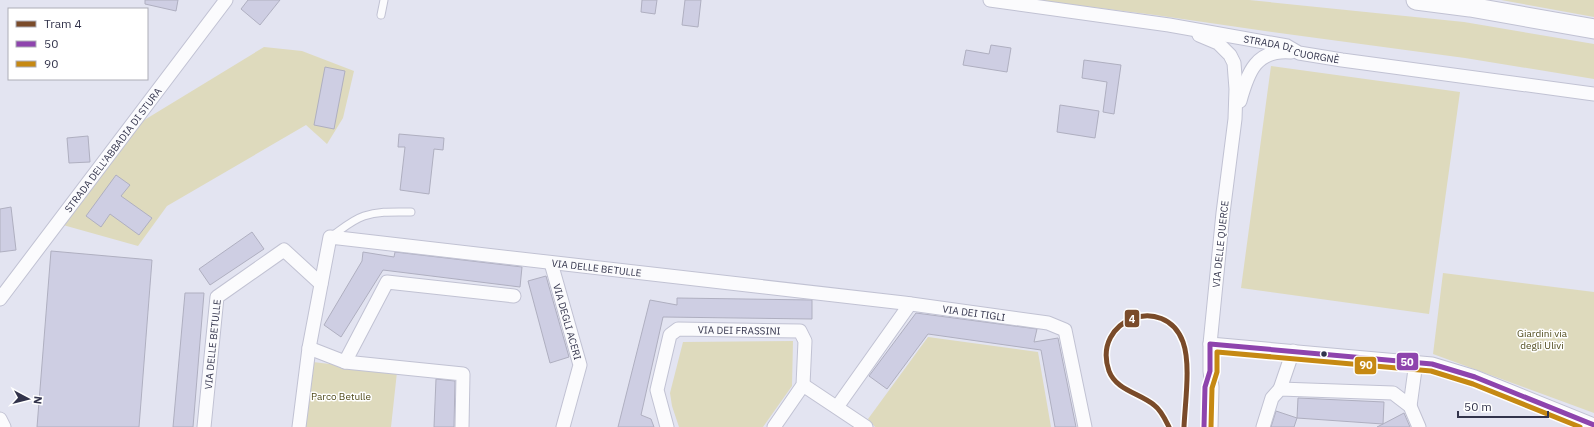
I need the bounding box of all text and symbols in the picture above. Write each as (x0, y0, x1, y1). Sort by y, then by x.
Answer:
legend (8, 8, 148, 80)
text: Tram 4 (44, 16, 82, 31)
street label: STRADA DI CUORGNÈ (1242, 32, 1341, 67)
text: 50 (44, 36, 58, 51)
text: 90 (44, 56, 58, 71)
street label: STRADA DELL'ABBADIA DI STURA (62, 85, 165, 215)
street label: VIA DELLE QUERCE (1209, 200, 1232, 288)
street label: VIA DELLE BETULLE (551, 257, 642, 280)
street label: VIA DEGLI ACERI (550, 282, 584, 361)
street label: VIA DELLE BETULLE (202, 299, 224, 390)
street label: VIA DEI TIGLI (942, 302, 1006, 324)
line badge: 4 (1124, 309, 1140, 328)
text: 4 (1129, 312, 1136, 326)
street label: VIA DEI FRASSINI (698, 323, 781, 338)
park label: Giardini via degli Ulivi (1517, 327, 1568, 352)
unlabelled marker (1319, 349, 1329, 359)
line badge: 50 (1396, 352, 1419, 371)
text: 50 (1400, 355, 1414, 369)
line badge: 90 (1354, 356, 1377, 375)
text: 90 (1359, 358, 1373, 372)
north arrow (8, 379, 48, 419)
park label: Parco Betulle (311, 390, 371, 403)
scale bar (1458, 393, 1548, 419)
text: N (30, 395, 45, 405)
text: 50 m (1464, 399, 1492, 414)

